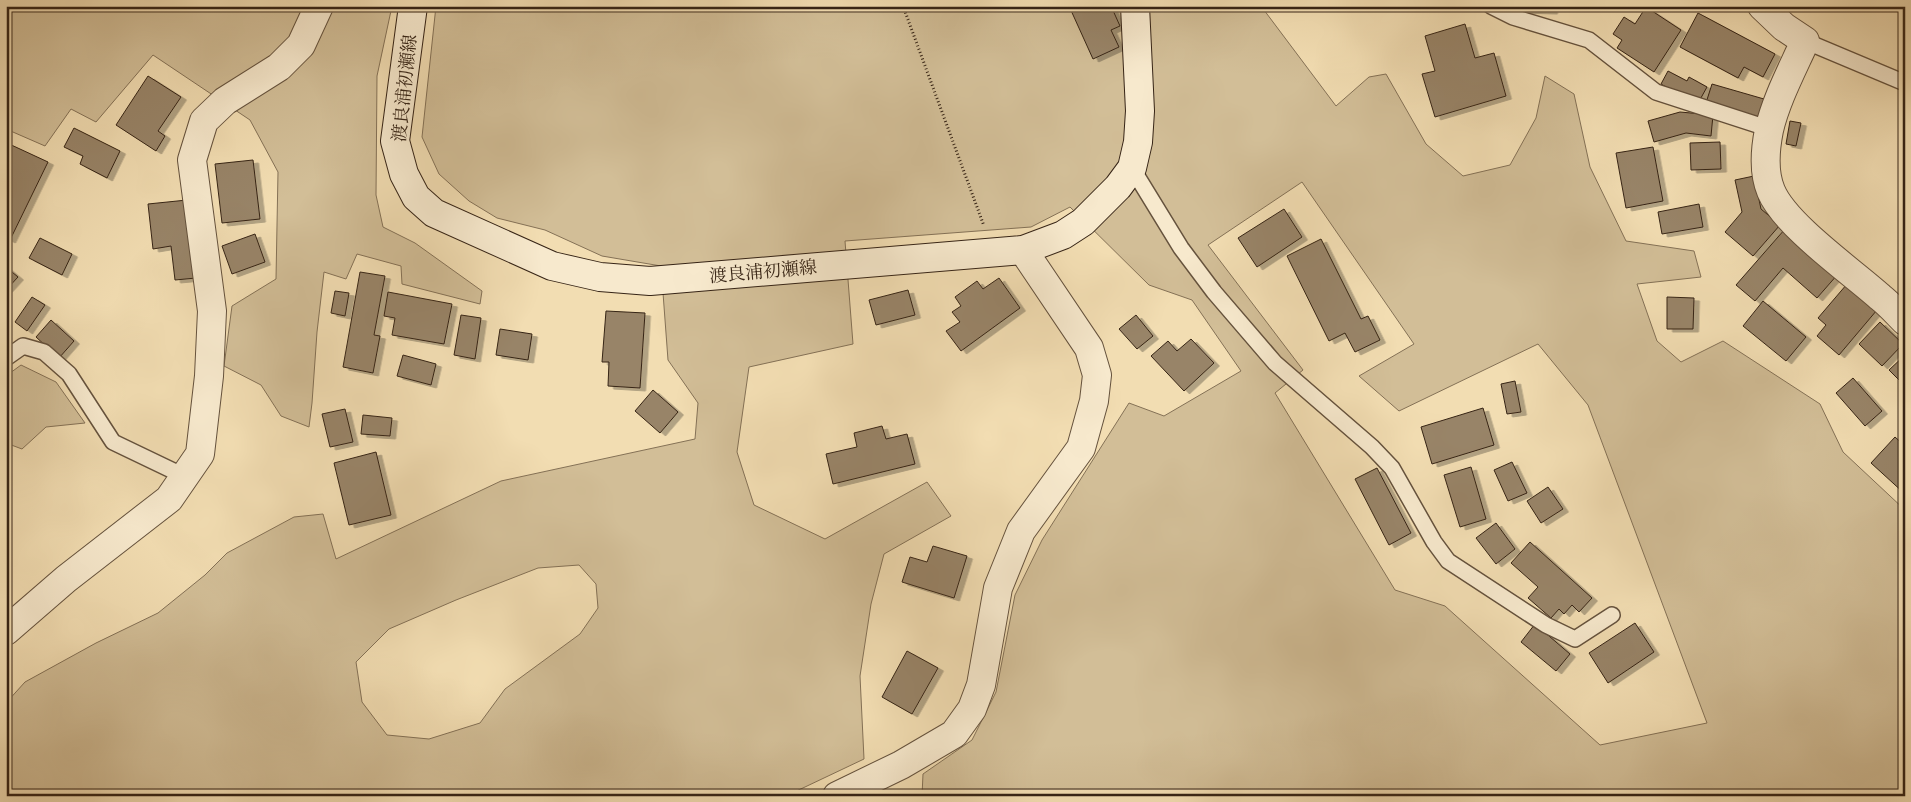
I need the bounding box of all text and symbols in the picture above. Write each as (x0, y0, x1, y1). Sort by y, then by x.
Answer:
street label: 渡良浦初瀬線 (387, 33, 421, 143)
street label: 渡良浦初瀬線 (708, 255, 818, 287)

